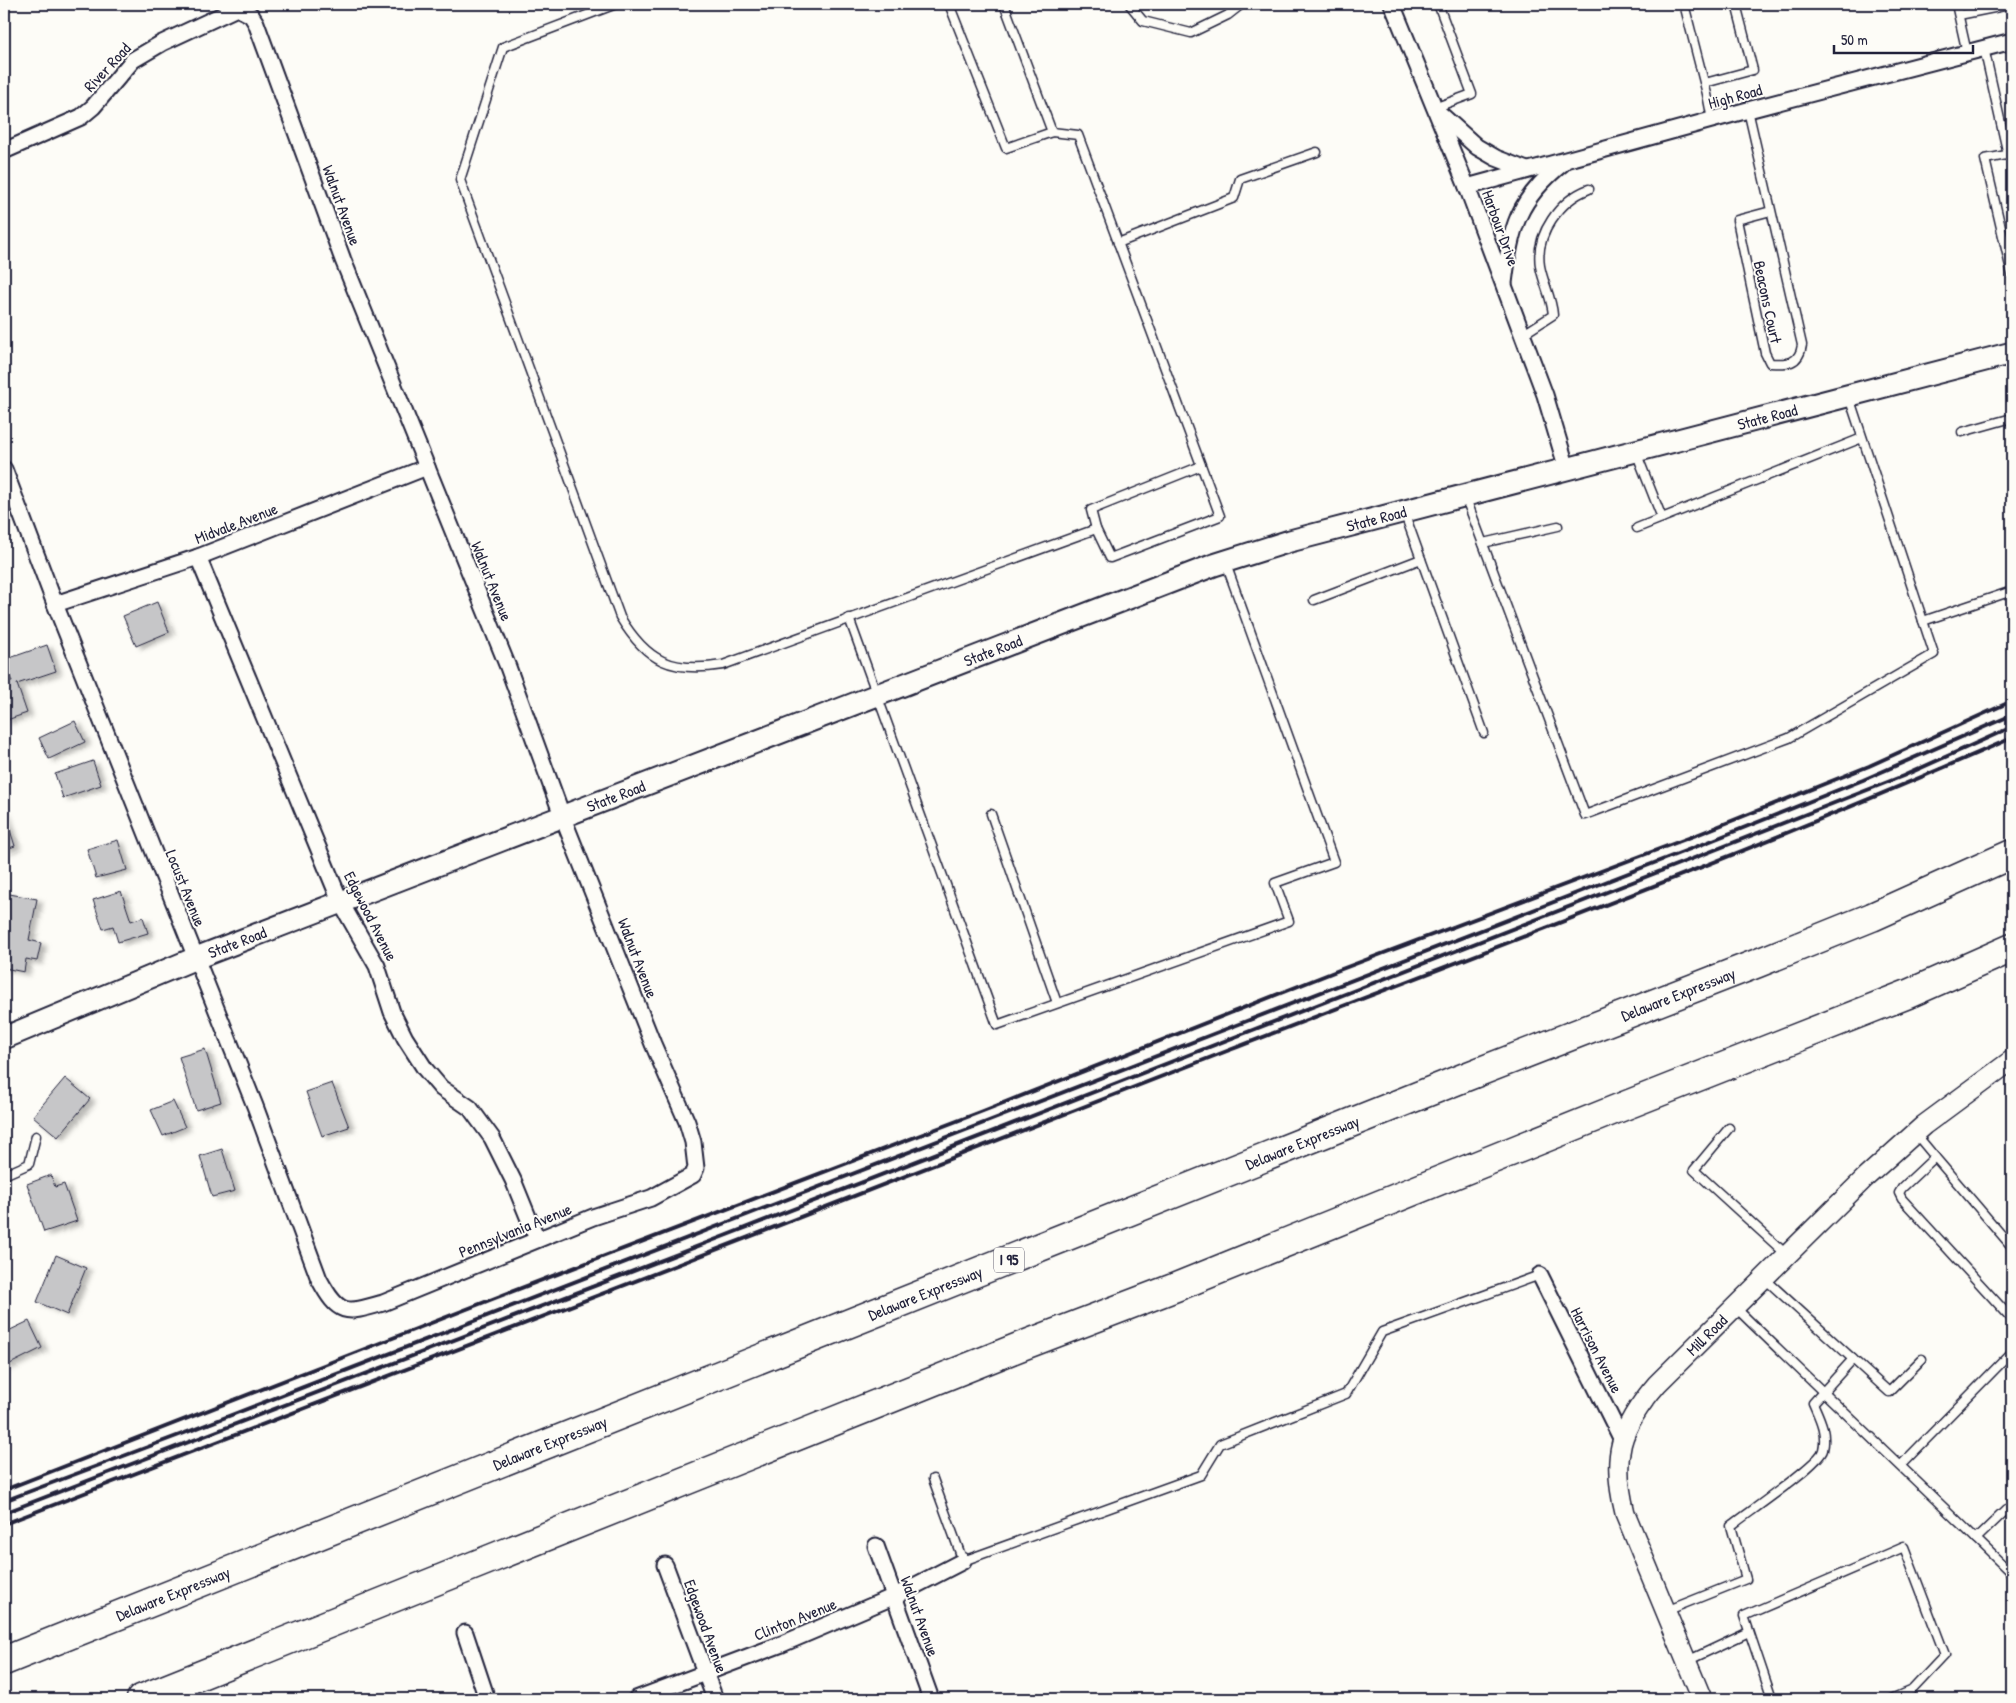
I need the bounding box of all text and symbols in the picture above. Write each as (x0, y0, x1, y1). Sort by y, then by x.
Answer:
scale bar (1834, 22, 1972, 54)
text: 50 m (1841, 29, 1868, 50)
street label: River Road (79, 38, 135, 96)
street label: High Road (1706, 78, 1764, 114)
street label: Walnut Avenue (317, 162, 367, 249)
street label: Harbour Drive (1477, 187, 1525, 270)
street label: Beacons Court (1749, 259, 1788, 346)
street label: State Road (1735, 398, 1799, 435)
street label: Midvale Avenue (191, 497, 281, 549)
street label: State Road (1344, 500, 1408, 537)
street label: Walnut Avenue (466, 538, 518, 625)
street label: State Road (960, 629, 1025, 672)
street label: State Road (583, 775, 648, 817)
street label: Locust Avenue (161, 846, 212, 930)
street label: Edgewood Avenue (339, 868, 403, 965)
street label: Walnut Avenue (613, 915, 664, 1002)
street label: State Road (205, 921, 269, 963)
street label: Delaware Expressway (1618, 962, 1739, 1026)
street label: Delaware Expressway (1242, 1110, 1363, 1175)
street label: Pennsylvania Avenue (455, 1197, 575, 1263)
road number: I 95 (994, 1248, 1024, 1272)
street label: Delaware Expressway (865, 1260, 986, 1326)
street label: Harrison Avenue (1566, 1303, 1628, 1397)
street label: Mill Road (1681, 1310, 1732, 1360)
street label: Delaware Expressway (490, 1410, 610, 1475)
street label: Delaware Expressway (113, 1561, 233, 1626)
street label: Walnut Avenue (895, 1573, 945, 1660)
street label: Edgewood Avenue (679, 1576, 733, 1676)
street label: Clinton Avenue (750, 1592, 840, 1646)

